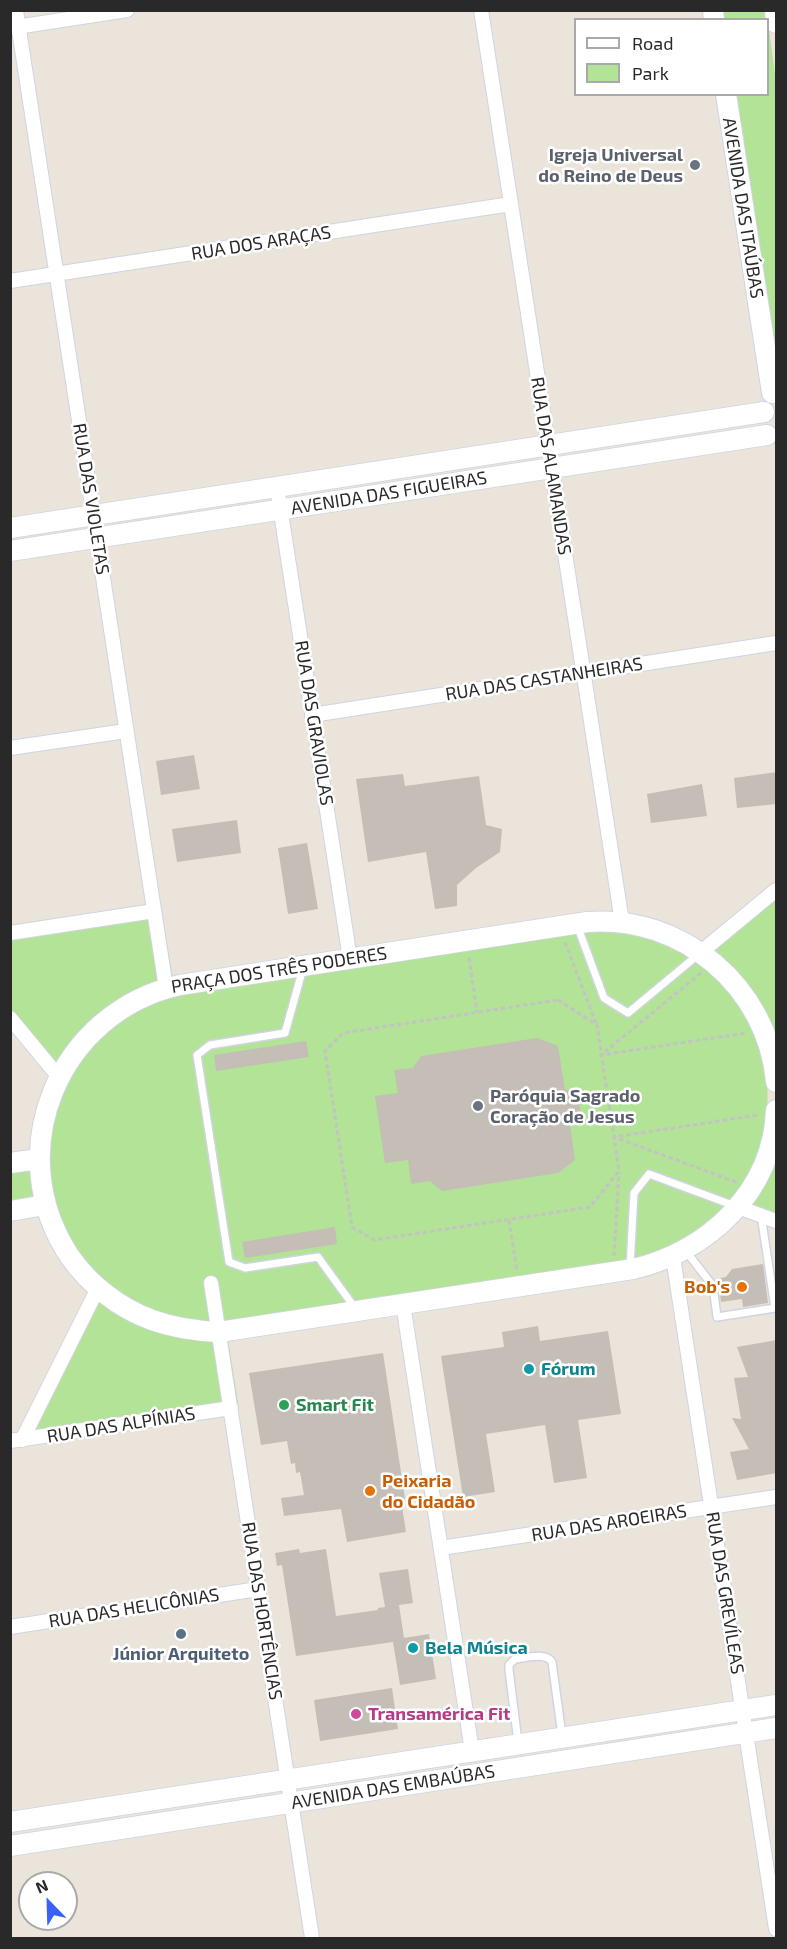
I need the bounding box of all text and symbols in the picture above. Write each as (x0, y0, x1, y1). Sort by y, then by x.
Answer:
legend (574, 18, 769, 96)
text: Road (632, 32, 673, 54)
text: Park (632, 62, 669, 84)
street label: AVENIDA DAS ITAÚBAS (718, 116, 768, 300)
place label: Igreja Universal do Reino de Deus (538, 144, 683, 186)
marker: Igreja Universal do Reino de Deus (688, 158, 702, 172)
street label: RUA DOS ARAÇAS (190, 221, 332, 265)
street label: RUA DAS ALAMANDAS (526, 375, 576, 557)
street label: RUA DAS VIOLETAS (68, 422, 114, 576)
street label: AVENIDA DAS FIGUEIRAS (289, 467, 489, 519)
street label: RUA DAS GRAVIOLAS (290, 639, 338, 807)
street label: RUA DAS CASTANHEIRAS (444, 653, 644, 705)
street label: PRAÇA DOS TRÊS PODERES (170, 942, 388, 998)
place label: Paróquia Sagrado Coração de Jesus (490, 1085, 640, 1128)
marker: Paróquia Sagrado Coração de Jesus (471, 1099, 485, 1113)
place label: Bob's (684, 1276, 730, 1298)
marker: Bob's (735, 1280, 749, 1294)
place label: Fórum (541, 1358, 596, 1380)
marker: Fórum (522, 1362, 536, 1376)
place label: Smart Fit (296, 1394, 374, 1416)
marker: Smart Fit (277, 1398, 291, 1412)
street label: RUA DAS ALPÍNIAS (45, 1403, 197, 1447)
place label: Peixaria do Cidadão (382, 1470, 475, 1512)
marker: Peixaria do Cidadão (363, 1484, 377, 1498)
street label: RUA DAS AROEIRAS (530, 1500, 688, 1546)
street label: RUA DAS GREVÍLEAS (701, 1510, 749, 1676)
street label: RUA DAS HORTÊNCIAS (237, 1520, 287, 1702)
street label: RUA DAS HELICÔNIAS (47, 1584, 221, 1632)
marker: Júnior Arquiteto (174, 1627, 188, 1641)
place label: Bela Música (425, 1637, 528, 1659)
marker: Bela Música (406, 1641, 420, 1655)
place label: Júnior Arquiteto (113, 1643, 249, 1665)
place label: Transamérica Fit (368, 1703, 510, 1725)
marker: Transamérica Fit (349, 1707, 363, 1721)
street label: AVENIDA DAS EMBAÚBAS (290, 1760, 496, 1814)
north arrow (18, 1871, 78, 1931)
text: N (33, 1875, 51, 1897)

